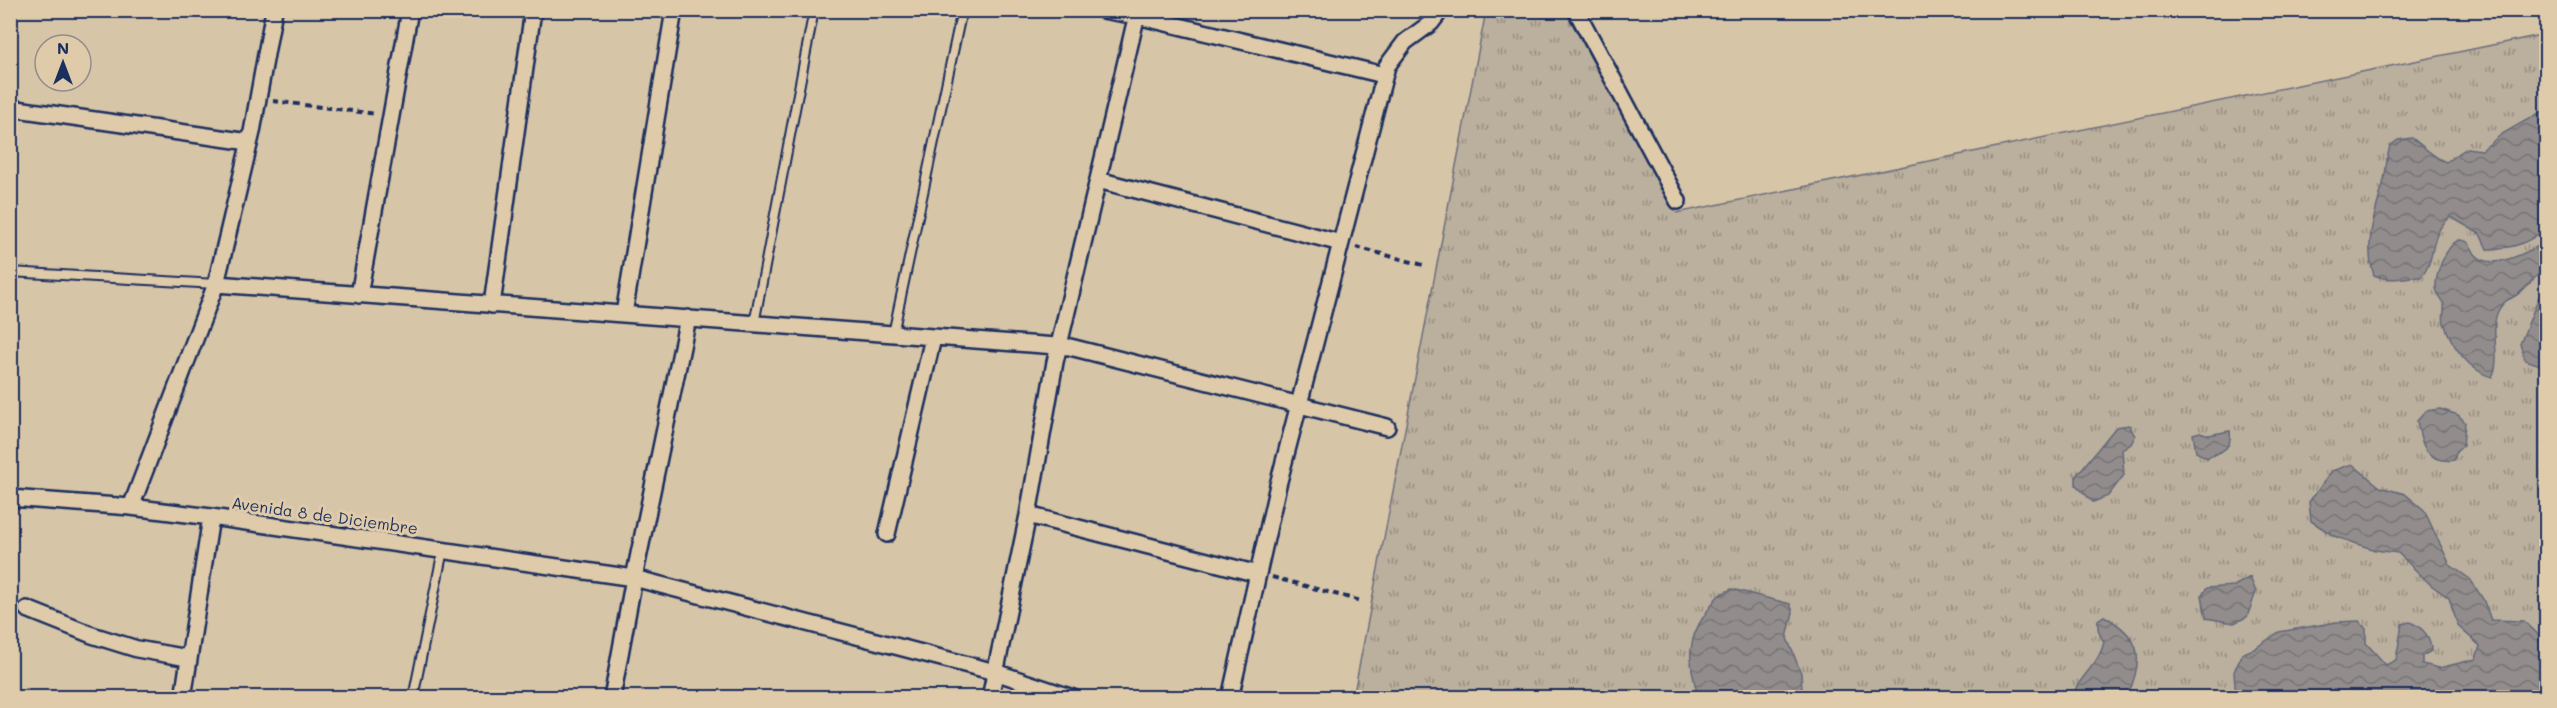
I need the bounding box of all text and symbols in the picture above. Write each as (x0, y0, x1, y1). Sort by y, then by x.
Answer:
north arrow (33, 33, 93, 93)
text: N (57, 37, 69, 58)
street label: Avenida 8 de Diciembre (231, 492, 419, 538)

